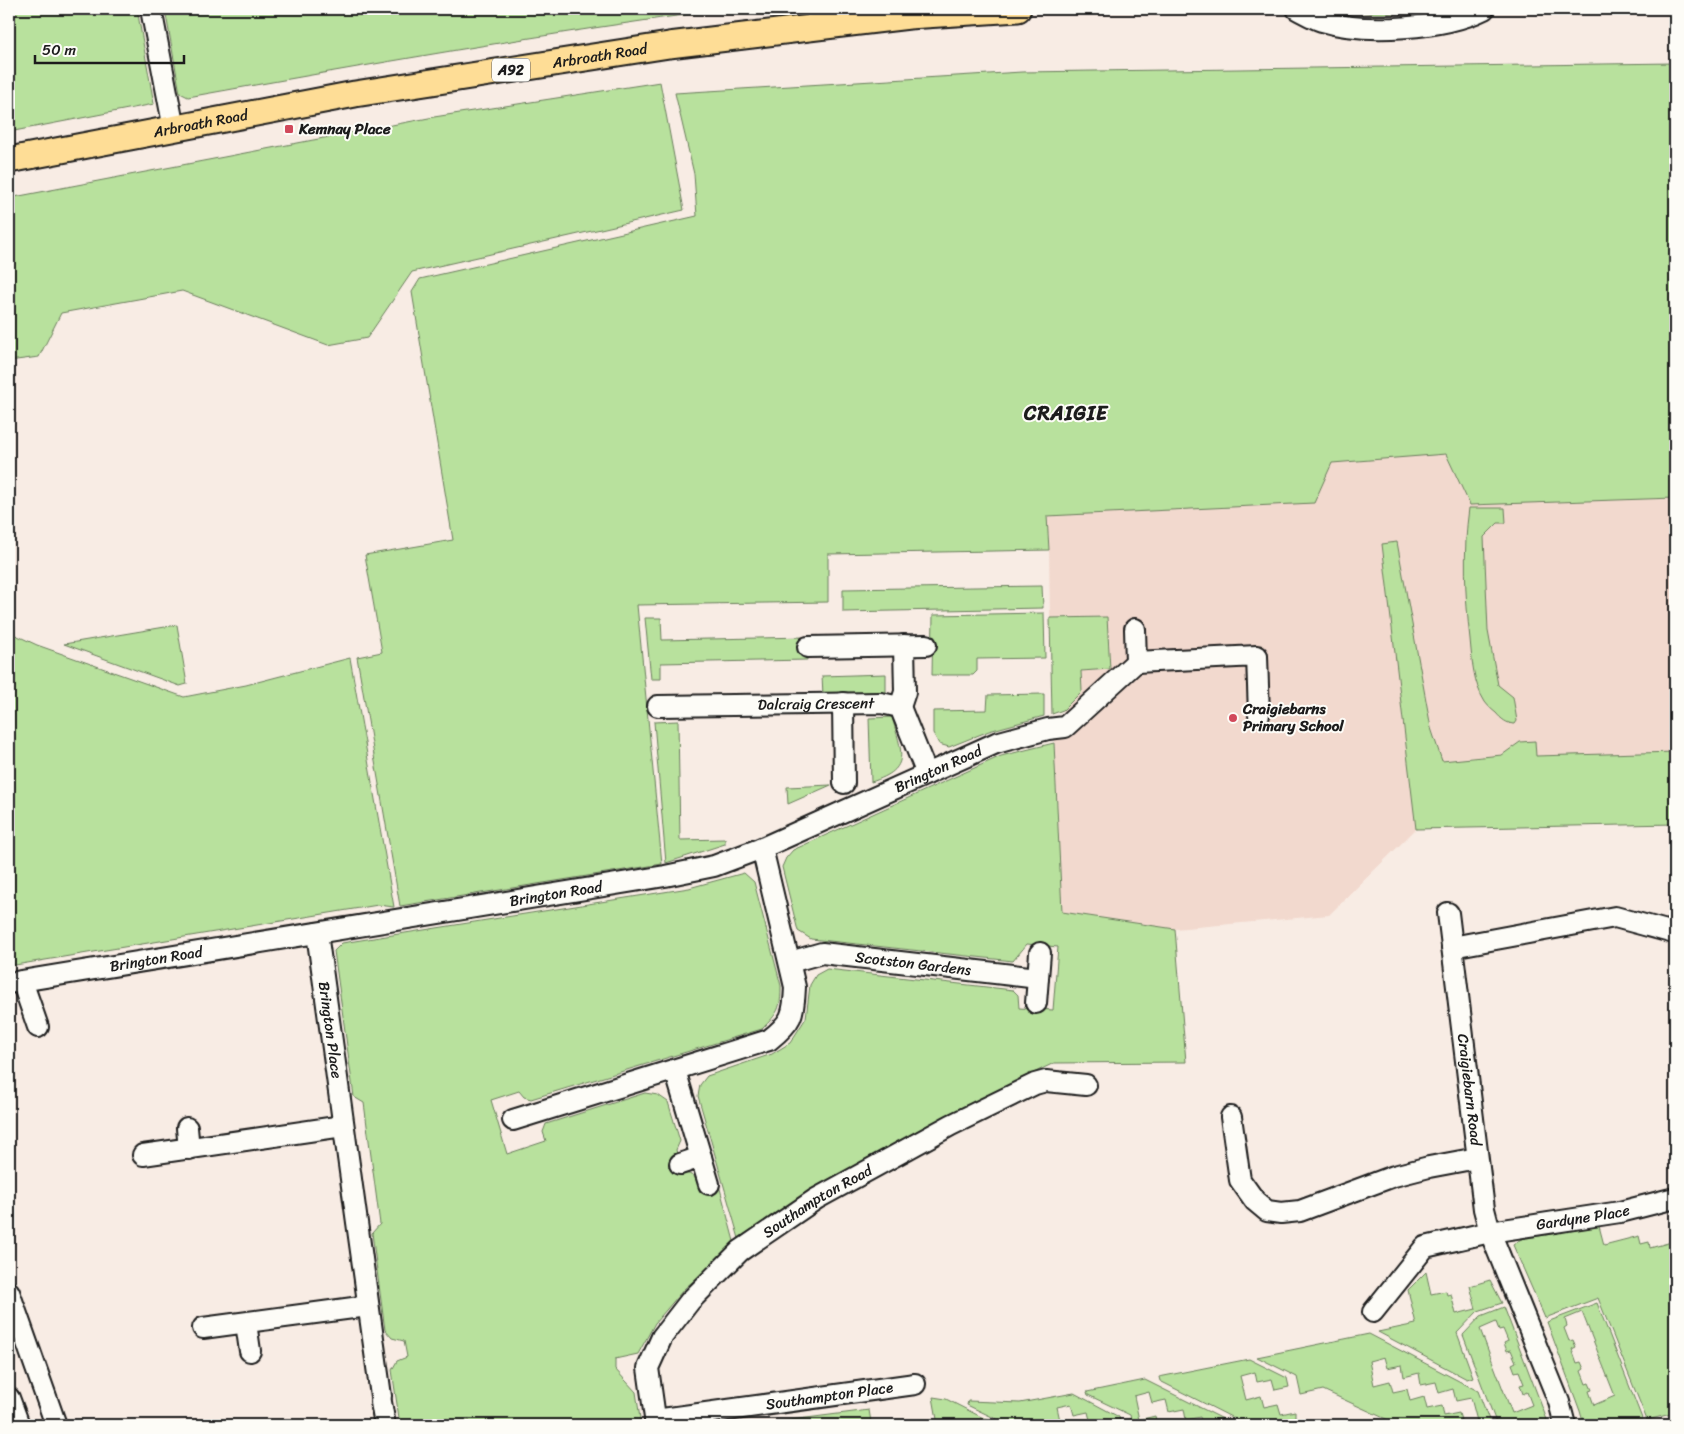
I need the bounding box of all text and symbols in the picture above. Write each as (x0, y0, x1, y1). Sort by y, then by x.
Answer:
scale bar (35, 32, 184, 64)
street label: Arbroath Road (550, 35, 650, 76)
text: 50 m (42, 37, 77, 63)
road number: A92 (492, 58, 530, 82)
street label: Arbroath Road (150, 102, 251, 145)
place label: Kemnay Place (298, 116, 391, 142)
marker: Kemnay Place (283, 123, 295, 135)
district label: CRAIGIE (1023, 396, 1109, 431)
street label: Dalcraig Crescent (758, 690, 875, 718)
place label: Craigiebarns Primary School (1242, 696, 1344, 739)
marker: Craigiebarns Primary School (1227, 712, 1239, 724)
street label: Brington Road (890, 737, 987, 800)
street label: Brington Road (507, 873, 605, 914)
street label: Brington Road (108, 938, 205, 979)
street label: Scotston Gardens (854, 944, 973, 983)
street label: Brington Place (311, 980, 350, 1081)
street label: Craigiebarn Road (1450, 1032, 1489, 1148)
street label: Southampton Road (757, 1157, 878, 1245)
street label: Gardyne Place (1534, 1197, 1633, 1238)
street label: Southampton Place (764, 1374, 895, 1418)

